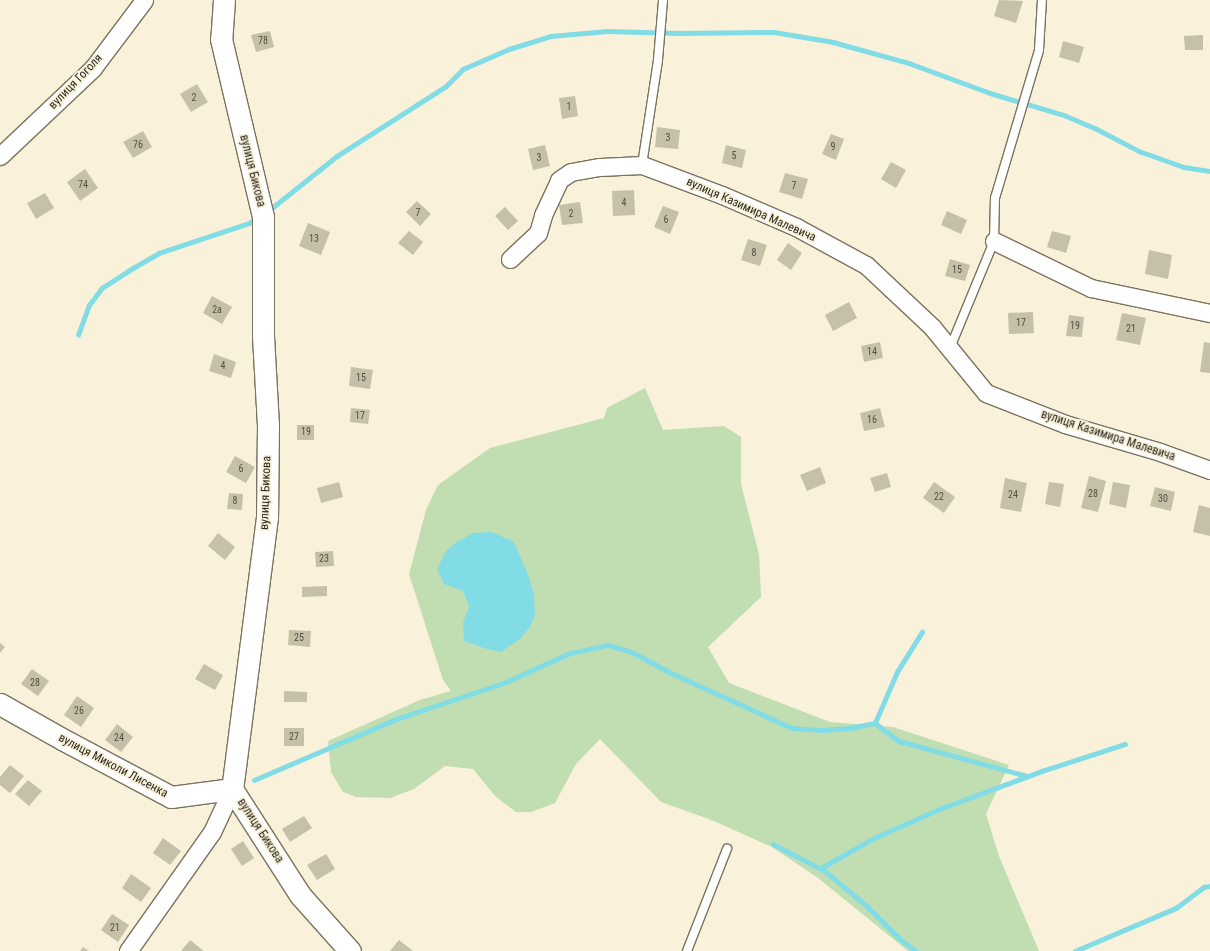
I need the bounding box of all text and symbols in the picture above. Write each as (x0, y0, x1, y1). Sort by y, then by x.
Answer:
house number: 78 (258, 35, 268, 47)
street label: вулиця Гоголя (46, 52, 106, 112)
house number: 2 (192, 92, 196, 104)
house number: 1 (567, 101, 571, 113)
house number: 3 (666, 132, 670, 144)
street label: вулиця Бикова (236, 133, 268, 209)
house number: 76 (133, 139, 143, 151)
house number: 9 (831, 141, 835, 153)
house number: 5 (732, 150, 736, 162)
house number: 3 (537, 152, 541, 164)
street label: вулиця Казимира Малевича (684, 175, 818, 245)
house number: 74 (78, 179, 88, 191)
house number: 7 (792, 180, 796, 192)
house number: 4 (622, 197, 626, 209)
house number: 7 (416, 207, 420, 219)
house number: 2 (569, 208, 573, 220)
house number: 6 (664, 214, 668, 226)
house number: 13 (309, 233, 319, 245)
house number: 8 (752, 247, 756, 259)
house number: 15 (952, 264, 962, 276)
house number: 2а (212, 304, 222, 316)
house number: 17 (1016, 317, 1026, 329)
house number: 19 (1070, 320, 1080, 332)
house number: 21 (1126, 323, 1136, 335)
house number: 14 (867, 346, 877, 358)
house number: 4 (221, 360, 225, 372)
house number: 15 (356, 372, 366, 384)
street label: вулиця Казимира Малевича (1039, 407, 1177, 465)
house number: 17 (355, 410, 365, 422)
house number: 16 (867, 414, 877, 426)
house number: 19 (301, 426, 311, 438)
street label: вулиця Бикова (258, 456, 274, 530)
house number: 6 (239, 463, 243, 475)
house number: 28 (1088, 488, 1098, 500)
house number: 24 (1008, 489, 1018, 501)
house number: 22 (934, 491, 944, 503)
house number: 30 (1158, 493, 1168, 505)
house number: 8 (233, 495, 237, 507)
house number: 23 (319, 553, 329, 565)
house number: 25 (294, 632, 304, 644)
house number: 28 (30, 677, 40, 689)
house number: 26 (74, 705, 84, 717)
street label: вулиця Миколи Лисенка (56, 731, 170, 801)
house number: 27 (289, 731, 299, 743)
house number: 24 (114, 732, 124, 744)
street label: вулиця Бикова (234, 796, 286, 866)
house number: 21 (110, 922, 120, 934)

